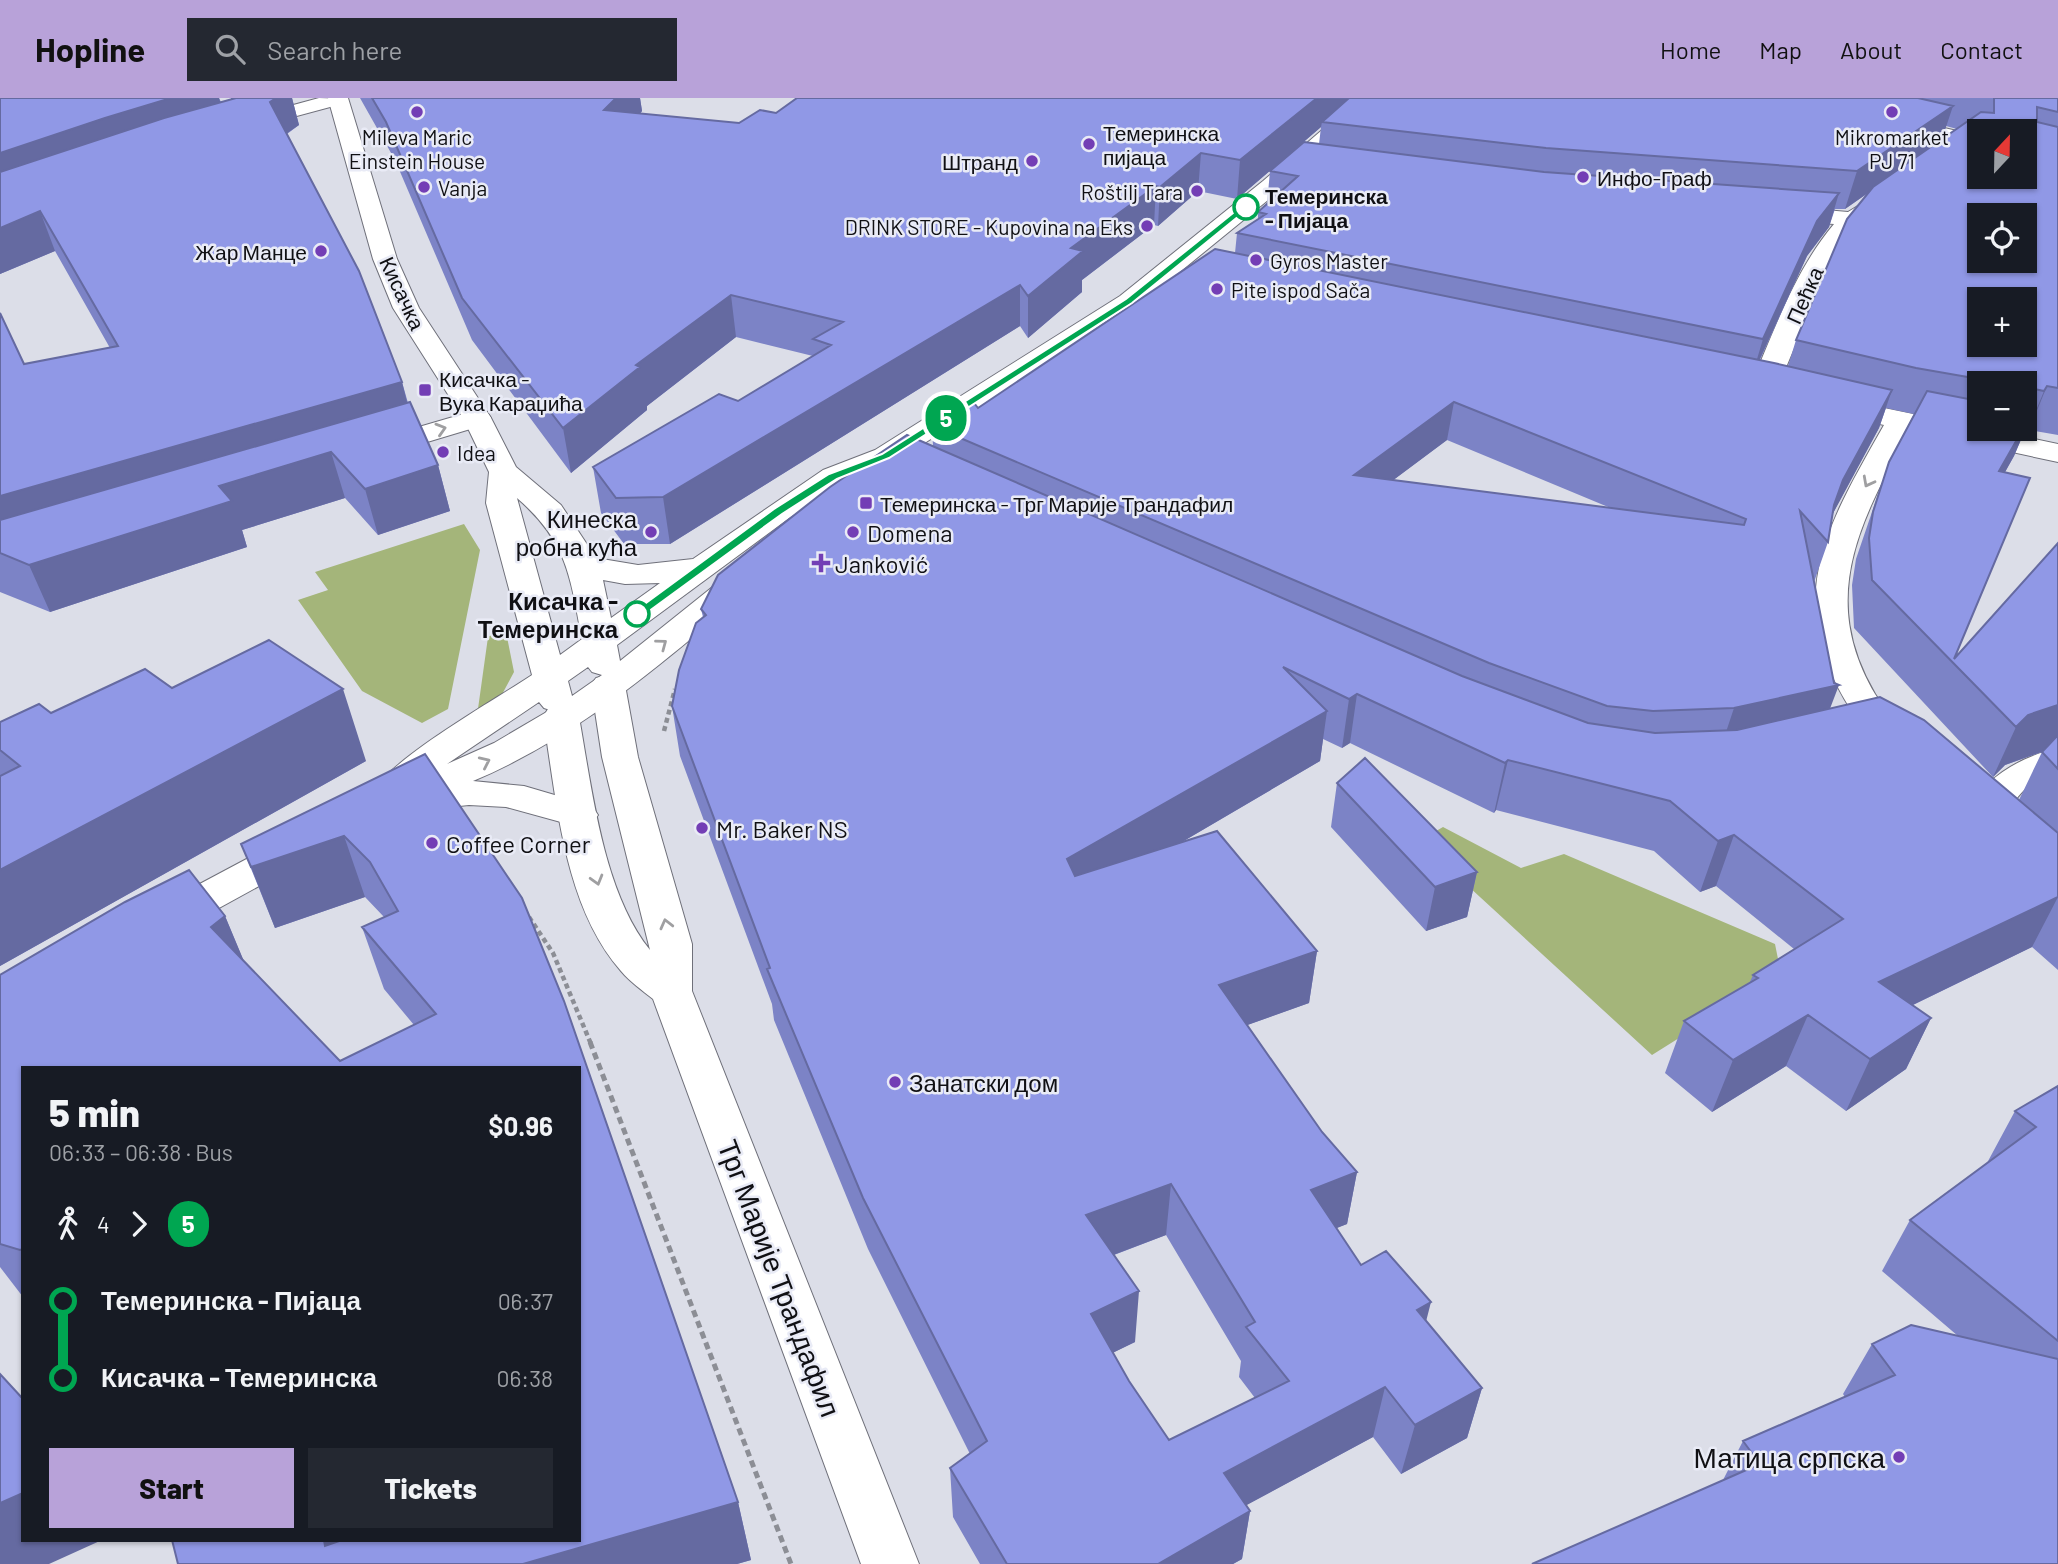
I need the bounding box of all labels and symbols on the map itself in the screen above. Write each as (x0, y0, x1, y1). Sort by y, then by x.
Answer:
marker: Mileva Maric Einstein House (409, 104, 425, 120)
marker: Mikromarket PJ 71 (1884, 104, 1900, 120)
north arrow (1967, 119, 2037, 189)
place label: Темеринска пијаца (1103, 120, 1220, 169)
place label: Mileva Maric Einstein House (349, 124, 485, 173)
place label: Mikromarket PJ 71 (1835, 124, 1949, 173)
marker: Темеринска пијаца (1081, 136, 1097, 152)
place label: Штранд (942, 149, 1018, 174)
marker: Штранд (1024, 153, 1040, 169)
place label: Инфо-Граф (1597, 165, 1712, 190)
marker: Инфо-Граф (1575, 169, 1591, 185)
place label: Vanja (438, 175, 487, 200)
marker: Vanja (416, 179, 432, 195)
place label: Roštilj Tara (1081, 179, 1183, 204)
marker: Roštilj Tara (1189, 183, 1205, 199)
place label: Темеринска - Пијаца (1265, 183, 1388, 232)
marker: Темеринска - Пијаца (1233, 194, 1259, 220)
place label: DRINK STORE - Kupovina na Eks (845, 214, 1133, 239)
marker: DRINK STORE - Kupovina na Eks (1139, 218, 1155, 234)
place label: Жар Манце (195, 239, 307, 264)
marker: Жар Манце (313, 243, 329, 259)
place label: Gyros Master (1270, 248, 1388, 273)
street label: Кисачка (375, 252, 431, 334)
marker: Gyros Master (1248, 252, 1264, 268)
street label: Пећка (1780, 262, 1828, 327)
place label: Pite ispod Sača (1231, 277, 1370, 302)
marker: Pite ispod Sača (1209, 281, 1225, 297)
place label: Кисачка - Вука Караџића (439, 366, 583, 415)
marker: Кисачка - Вука Караџића (417, 382, 433, 398)
line badge: 5 (923, 395, 969, 441)
one-way arrow (435, 422, 447, 437)
place label: Idea (457, 440, 496, 465)
marker: Idea (435, 444, 451, 460)
one-way arrow (1862, 475, 1876, 487)
place label: Темеринска - Трг Марије Трандафил (880, 491, 1233, 516)
marker: Темеринска - Трг Марије Трандафил (858, 495, 874, 511)
place label: Кинеска робна кућа (516, 504, 638, 561)
place label: Domena (867, 518, 953, 547)
marker: Кинеска робна кућа (643, 524, 659, 540)
marker: Domena (845, 524, 861, 540)
place label: Janković (835, 549, 928, 578)
marker: Janković (813, 555, 829, 571)
place label: Кисачка - Темеринска (478, 586, 619, 643)
marker: Кисачка - Темеринска (624, 601, 650, 627)
one-way arrow (654, 640, 667, 652)
one-way arrow (478, 756, 490, 770)
place label: Mr. Baker NS (716, 814, 848, 843)
marker: Mr. Baker NS (694, 820, 710, 836)
place label: Coffee Corner (446, 829, 591, 858)
marker: Coffee Corner (424, 835, 440, 851)
one-way arrow (589, 873, 603, 885)
one-way arrow (660, 918, 674, 930)
place label: Занатски дом (909, 1068, 1058, 1097)
marker: Занатски дом (887, 1074, 903, 1090)
street label: Трг Марије Трандафил (711, 1135, 849, 1421)
place label: Матица српска (1694, 1440, 1885, 1474)
marker: Матица српска (1891, 1449, 1907, 1465)

